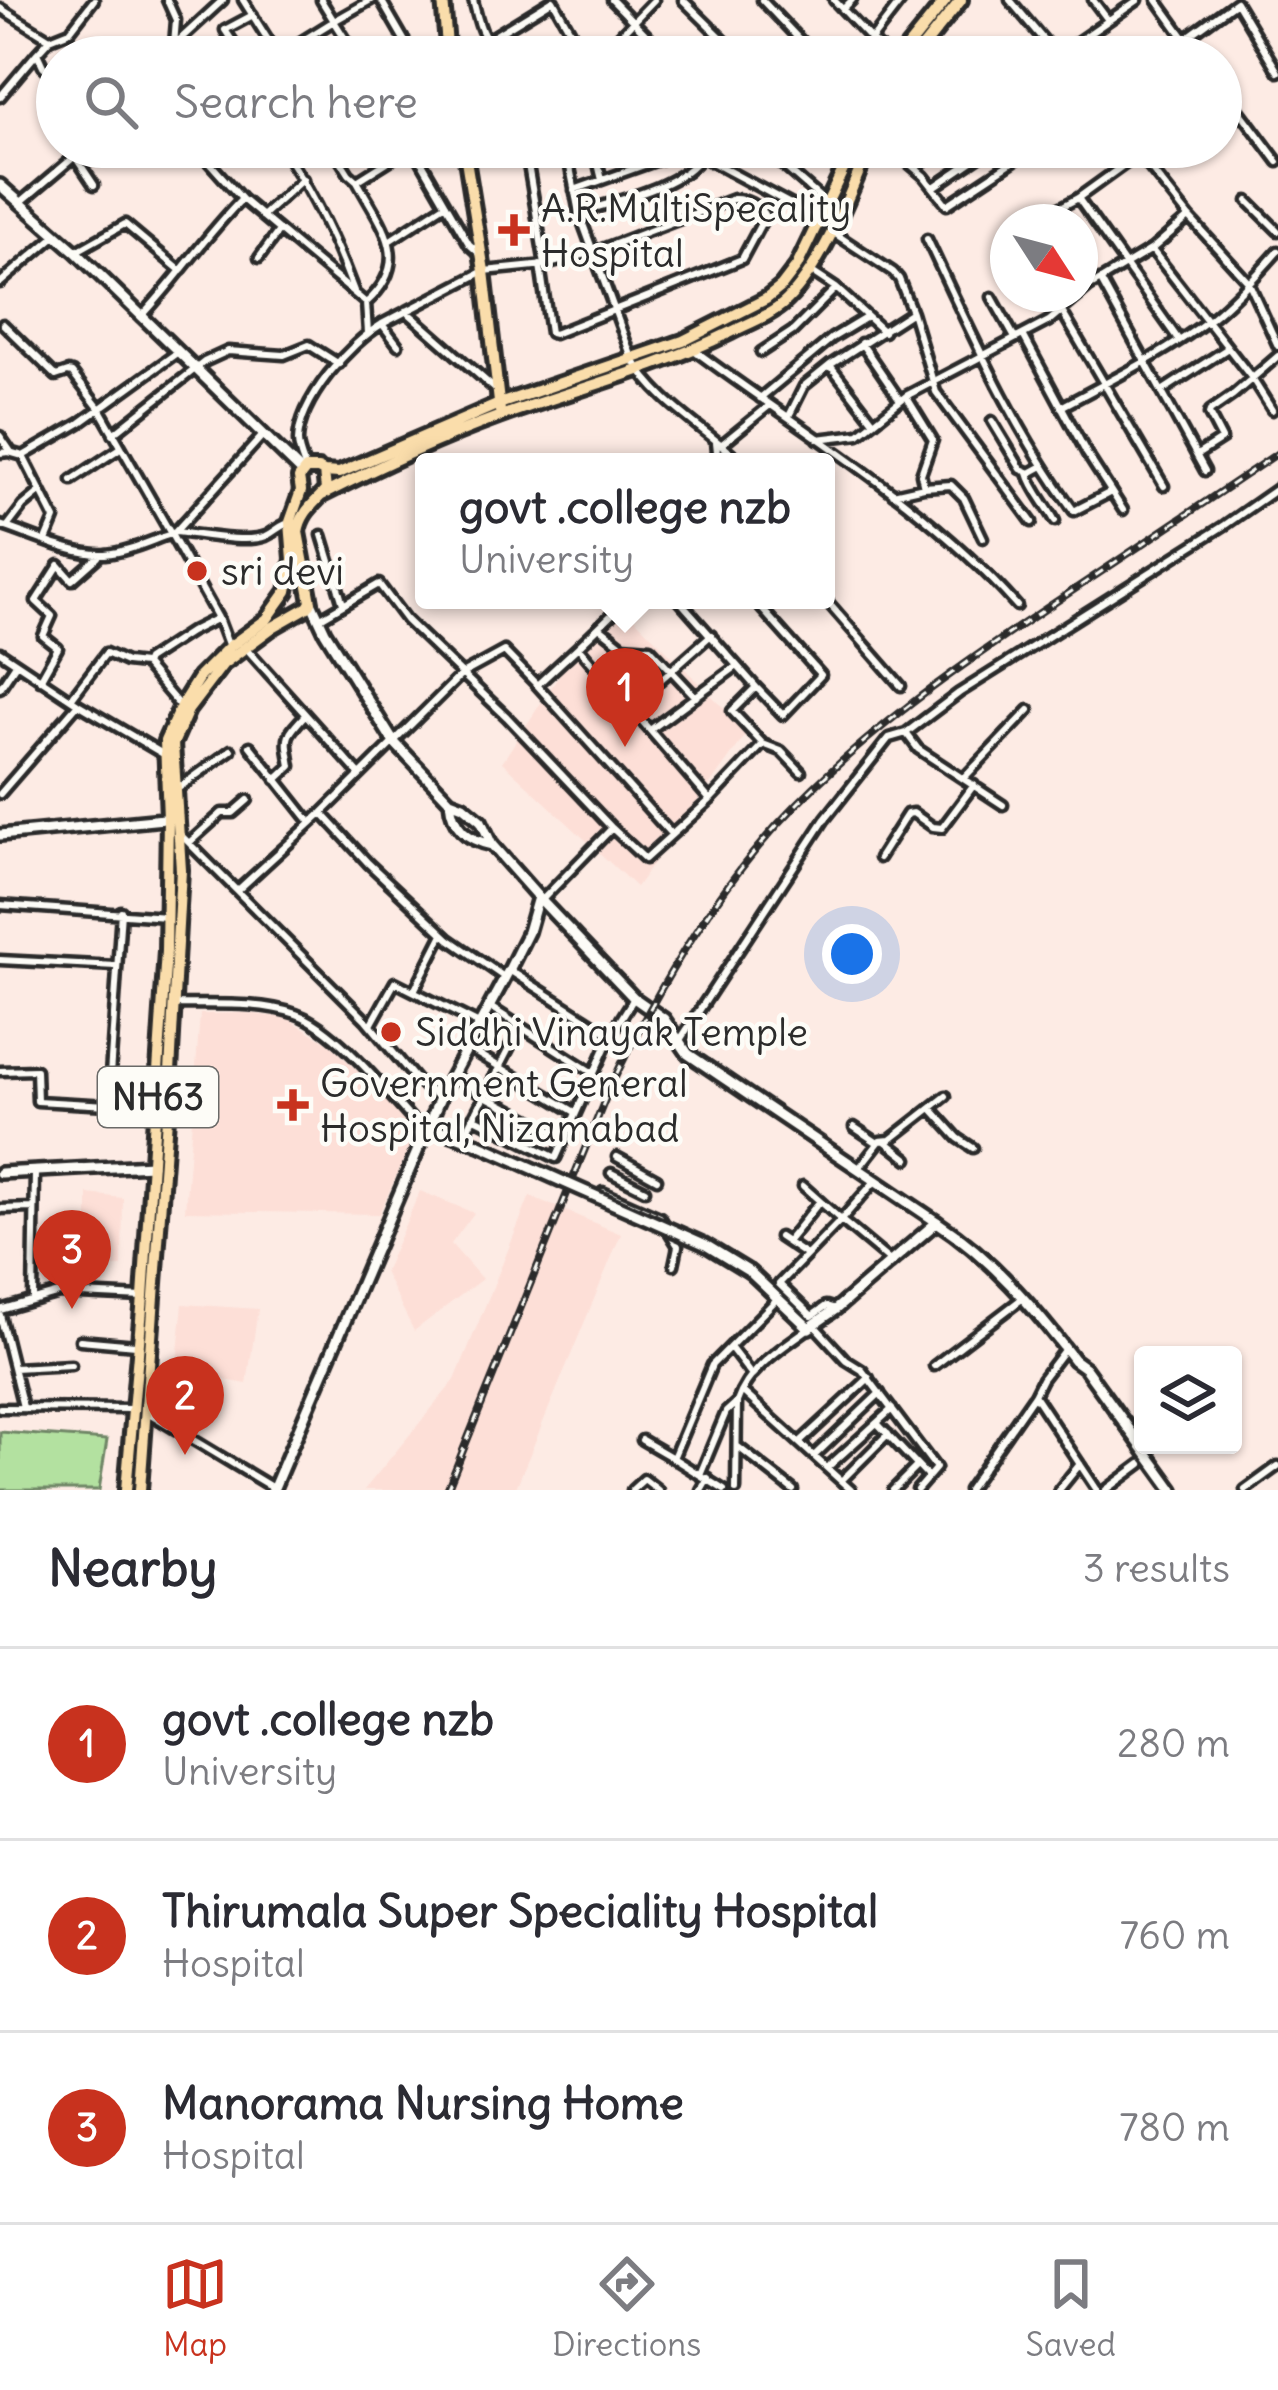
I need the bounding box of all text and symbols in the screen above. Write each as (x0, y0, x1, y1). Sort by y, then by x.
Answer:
search box (36, 36, 1242, 168)
icon: search (78, 69, 144, 135)
text: Search here (174, 74, 418, 130)
place label: A.R.MultiSpecality Hospital (541, 184, 851, 278)
north arrow (990, 204, 1098, 312)
marker: A.R.MultiSpecality Hospital (498, 214, 530, 246)
popup (415, 453, 835, 609)
text: govt .college nzb (459, 479, 791, 535)
text: University (459, 535, 634, 584)
place label: sri devi (221, 547, 344, 596)
marker: sri devi (184, 558, 210, 584)
pin: 1 (586, 648, 664, 747)
your location (822, 924, 882, 984)
place label: Siddhi Vinayak Temple (415, 1008, 808, 1057)
marker: Siddhi Vinayak Temple (378, 1019, 404, 1045)
place label: Government General Hospital, Nizamabad (320, 1059, 688, 1153)
road number: NH63 (98, 1067, 218, 1127)
marker: Government General Hospital, Nizamabad (277, 1089, 309, 1121)
pin: 3 (33, 1210, 111, 1309)
map controls (1134, 1346, 1242, 1454)
button: layers (1134, 1346, 1242, 1454)
pin: 2 (146, 1356, 224, 1455)
text: Nearby (48, 1536, 217, 1600)
text: 3 results (1083, 1544, 1230, 1593)
text: govt .college nzb (162, 1691, 494, 1747)
text: 1 (79, 1719, 95, 1768)
text: 280 m (1117, 1719, 1230, 1768)
text: University (162, 1747, 337, 1796)
text: Thirumala Super Speciality Hospital (162, 1883, 878, 1939)
text: 2 (76, 1911, 98, 1960)
text: 760 m (1120, 1911, 1230, 1960)
text: Hospital (162, 1939, 305, 1988)
text: Manorama Nursing Home (162, 2075, 684, 2131)
text: 3 (76, 2103, 98, 2152)
text: 780 m (1119, 2103, 1230, 2152)
text: Hospital (162, 2131, 305, 2180)
tab: Map (162, 2251, 228, 2365)
tab: Directions (552, 2251, 701, 2365)
tab: Saved (1026, 2251, 1116, 2365)

